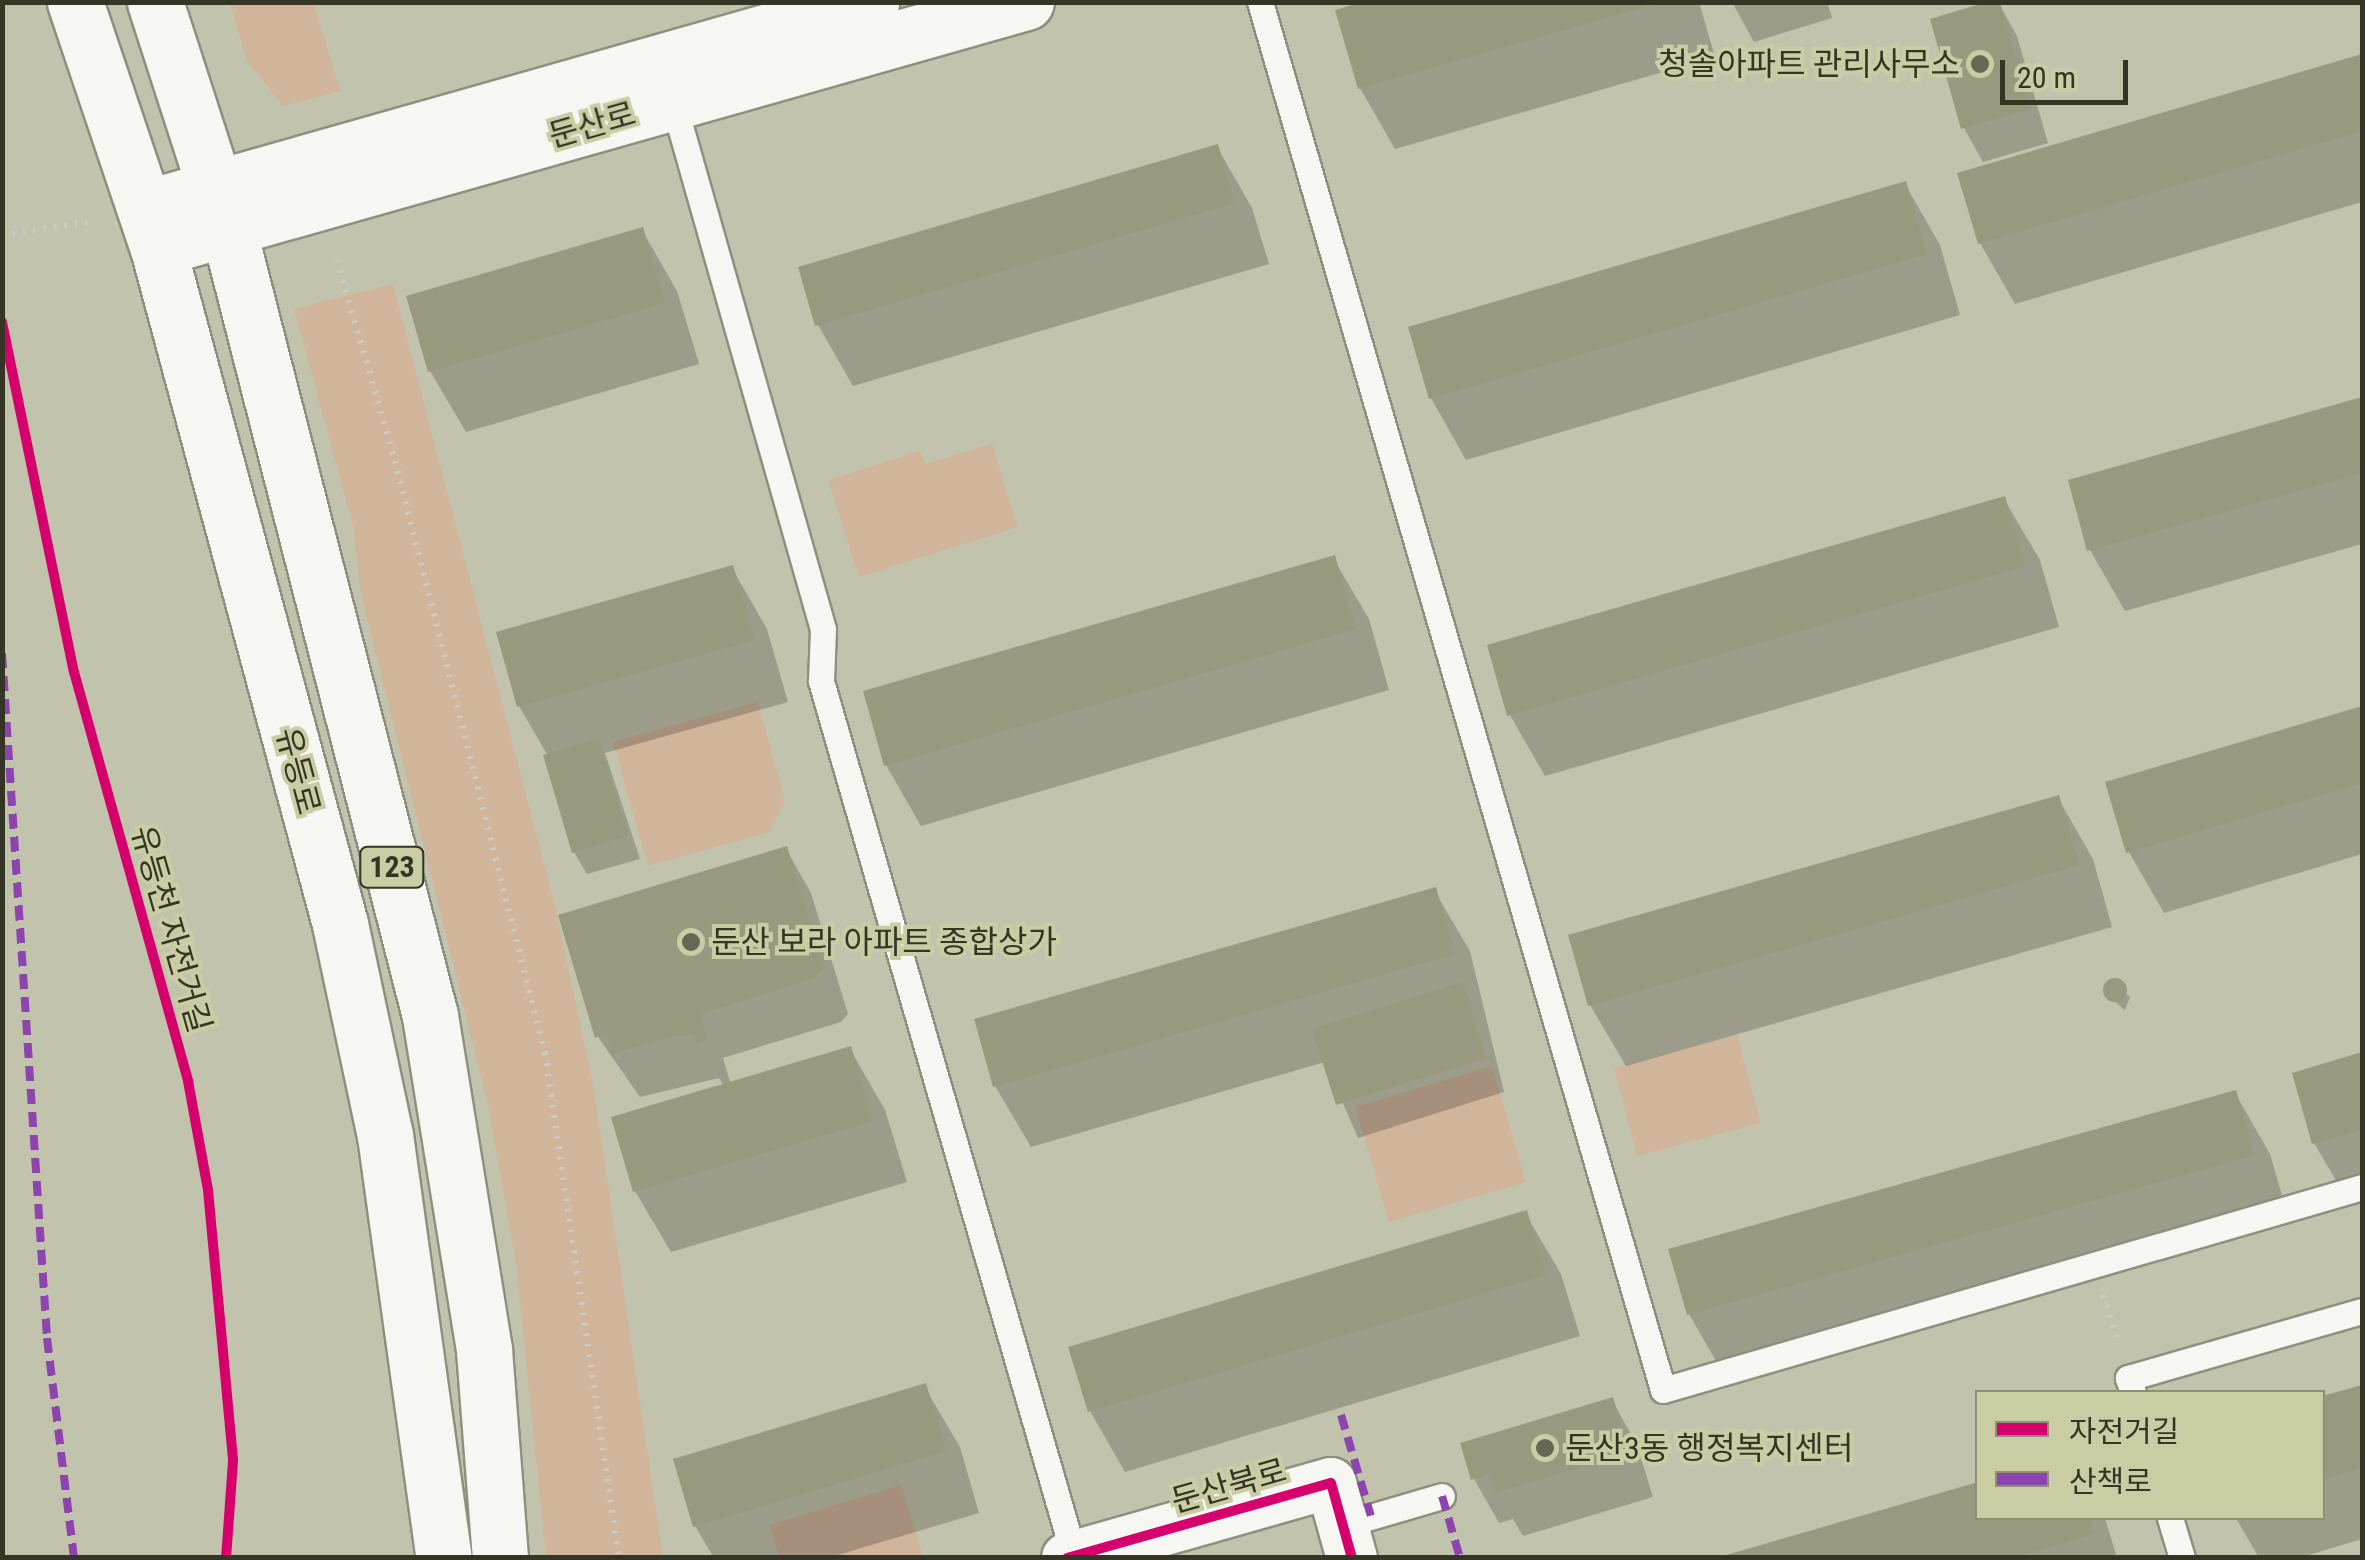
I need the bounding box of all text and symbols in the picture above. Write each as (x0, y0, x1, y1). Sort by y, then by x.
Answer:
scale bar (2005, 40, 2132, 102)
place label: 청솔아파트 관리사무소 (1658, 45, 1960, 83)
marker: 청솔아파트 관리사무소 (1969, 53, 1991, 75)
text: 20 m (2017, 60, 2076, 95)
street label: 둔산로 (544, 94, 640, 156)
street label: 유등로 (268, 723, 328, 819)
street label: 유등천 자전거길 (123, 821, 219, 1037)
road number: 123 (357, 842, 427, 892)
place label: 둔산 보라 아파트 종합상가 (711, 923, 1057, 961)
marker: 둔산 보라 아파트 종합상가 (680, 931, 702, 953)
legend (1975, 1390, 2325, 1520)
text: 자전거길 (2069, 1414, 2179, 1449)
place label: 둔산3동 행정복지센터 (1565, 1429, 1853, 1467)
marker: 둔산3동 행정복지센터 (1534, 1437, 1556, 1459)
street label: 둔산북로 (1167, 1451, 1291, 1521)
text: 산책로 (2069, 1464, 2152, 1499)

